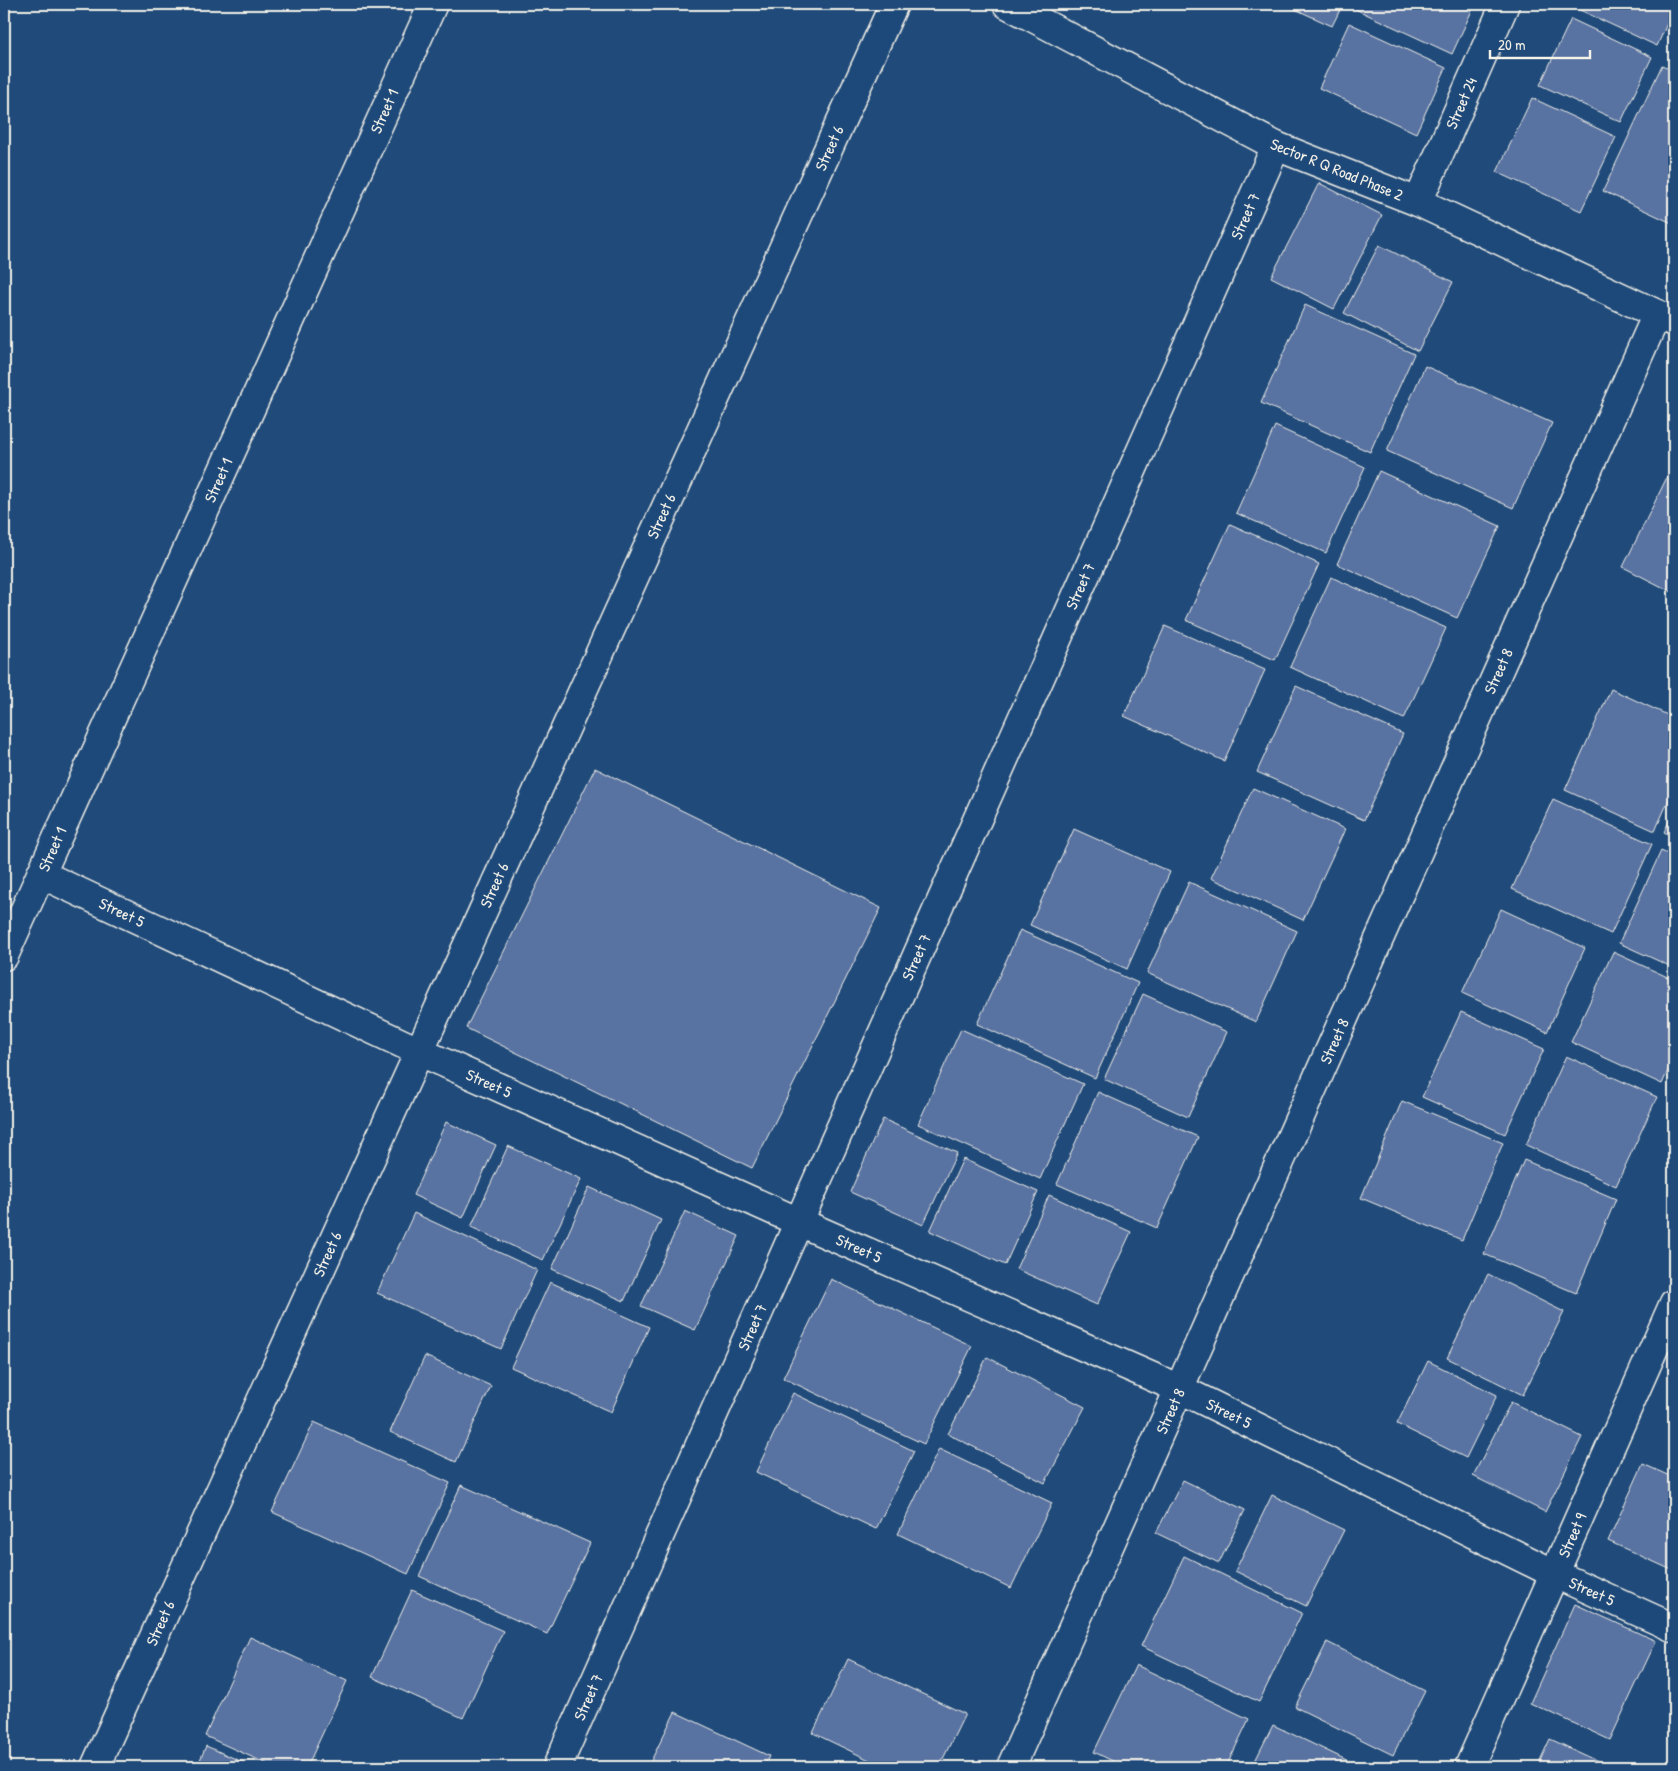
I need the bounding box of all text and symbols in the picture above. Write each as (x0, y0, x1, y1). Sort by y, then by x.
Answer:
scale bar (1490, 28, 1590, 60)
text: 20 m (1498, 34, 1525, 55)
street label: Street 24 (1440, 74, 1482, 132)
street label: Street 1 (364, 85, 404, 137)
street label: Street 6 (809, 122, 849, 174)
street label: Sector R Q Road Phase 2 (1267, 132, 1407, 206)
street label: Street 7 (1225, 189, 1265, 243)
street label: Street 1 (198, 454, 238, 506)
street label: Street 6 (641, 490, 681, 542)
street label: Street 7 (1060, 559, 1100, 613)
street label: Street 8 (1478, 645, 1518, 697)
street label: Street 1 (32, 823, 72, 875)
street label: Street 6 (474, 859, 514, 911)
street label: Street 5 (96, 892, 148, 932)
street label: Street 7 (896, 930, 936, 984)
street label: Street 8 (1314, 1015, 1354, 1067)
street label: Street 5 (463, 1063, 515, 1103)
street label: Street 6 (307, 1228, 347, 1280)
street label: Street 5 (833, 1228, 885, 1268)
street label: Street 7 (732, 1300, 772, 1354)
street label: Street 8 (1150, 1385, 1190, 1437)
street label: Street 5 (1203, 1393, 1255, 1433)
street label: Street 9 (1552, 1509, 1592, 1561)
street label: Street 5 (1566, 1571, 1618, 1611)
street label: Street 6 (140, 1597, 180, 1649)
street label: Street 7 (568, 1670, 608, 1724)

